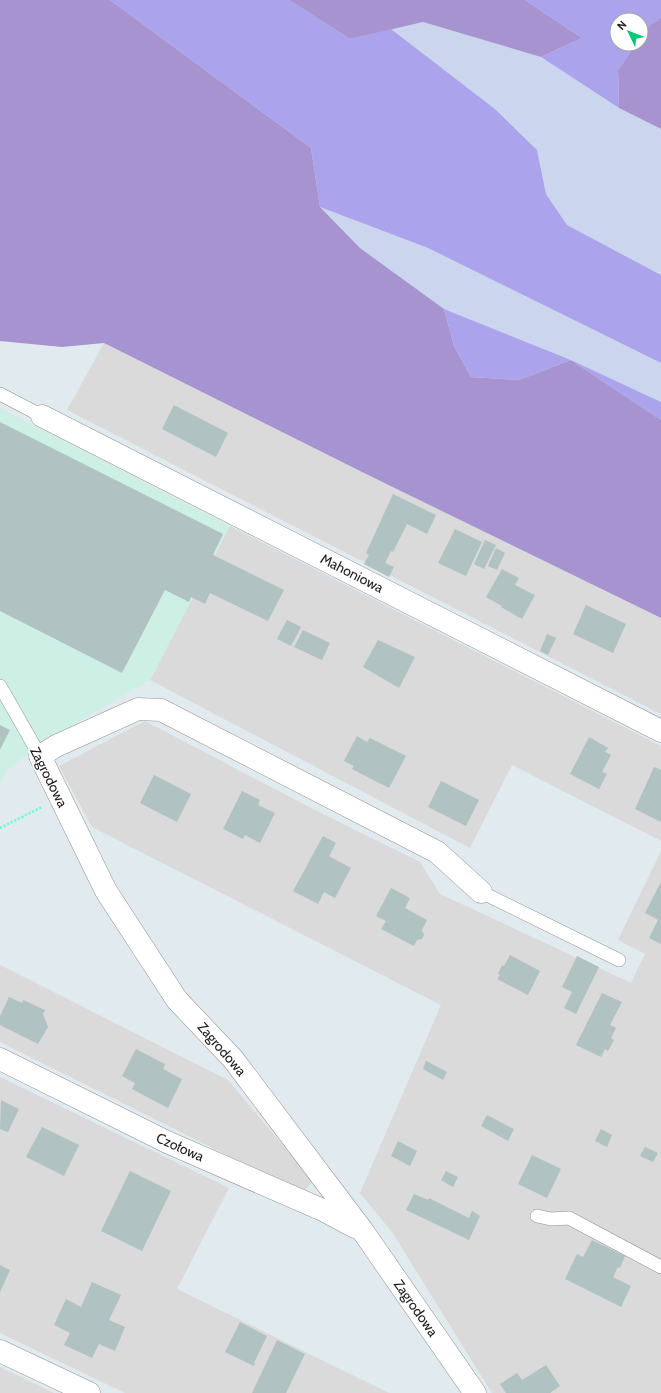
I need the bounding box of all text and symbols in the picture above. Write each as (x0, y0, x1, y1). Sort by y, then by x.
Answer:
north arrow (609, 12, 649, 52)
text: N (614, 18, 629, 33)
street label: Mahoniowa (317, 549, 387, 597)
street label: Zagrodowa (26, 744, 72, 810)
street label: Zagrodowa (194, 1018, 250, 1080)
street label: Czołowa (153, 1129, 207, 1166)
street label: Zagrodowa (390, 1276, 442, 1340)

